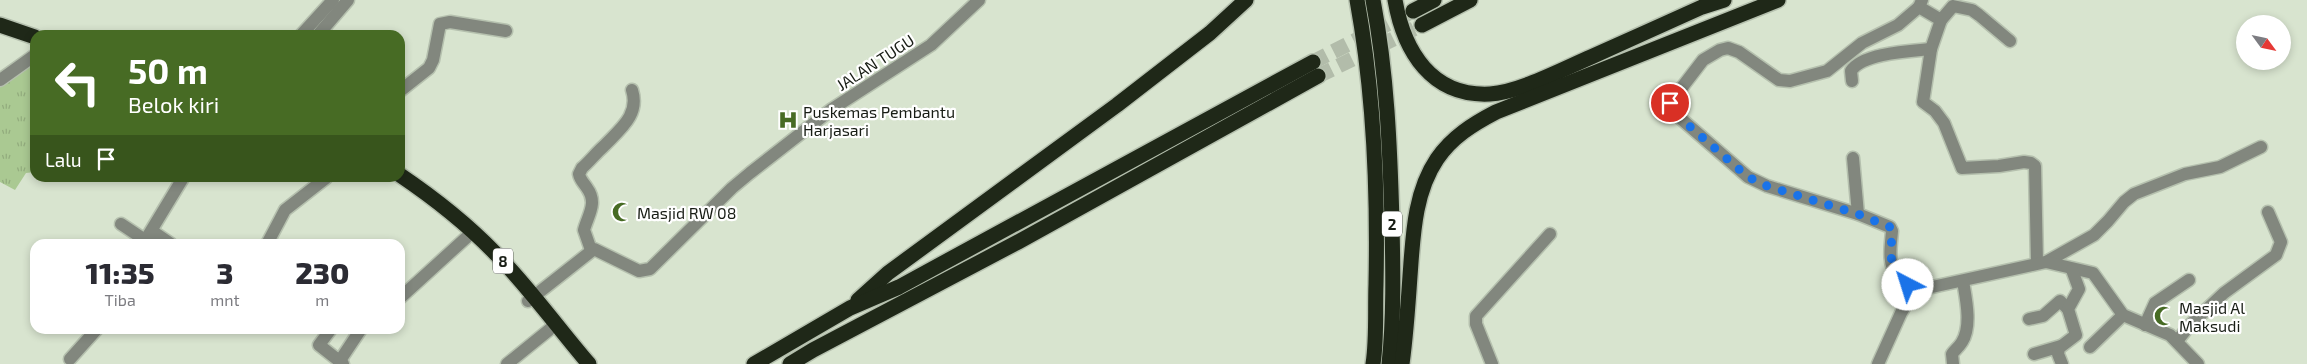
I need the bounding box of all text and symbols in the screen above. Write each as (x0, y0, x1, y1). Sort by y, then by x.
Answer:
north arrow (2236, 15, 2291, 70)
map controls (2236, 15, 2291, 70)
street label: JALAN TUGU (833, 30, 917, 94)
text: 50 m (128, 49, 208, 91)
icon: left (45, 50, 110, 115)
pin (1649, 82, 1691, 124)
icon: arrive (1656, 89, 1684, 117)
text: Belok kiri (128, 91, 219, 117)
place label: Puskemas Pembantu Harjasari (803, 102, 955, 140)
hospital icon: Puskemas Pembantu Harjasari (777, 109, 799, 131)
icon: arrive (92, 145, 120, 173)
text: Lalu (45, 148, 82, 171)
mosque icon: Masjid RW 08 (611, 201, 633, 223)
place label: Masjid RW 08 (637, 203, 736, 223)
road number: 2 (1382, 212, 1402, 236)
road number: 8 (493, 248, 513, 274)
text: 11:35 (86, 254, 155, 290)
text: 3 (216, 254, 234, 290)
text: 230 (295, 254, 349, 290)
position arrow (1881, 258, 1933, 310)
text: Tiba (105, 290, 136, 309)
text: mnt (210, 290, 240, 309)
text: m (315, 290, 329, 309)
place label: Masjid Al Maksudi (2179, 298, 2245, 335)
mosque icon: Masjid Al Maksudi (2153, 305, 2175, 327)

